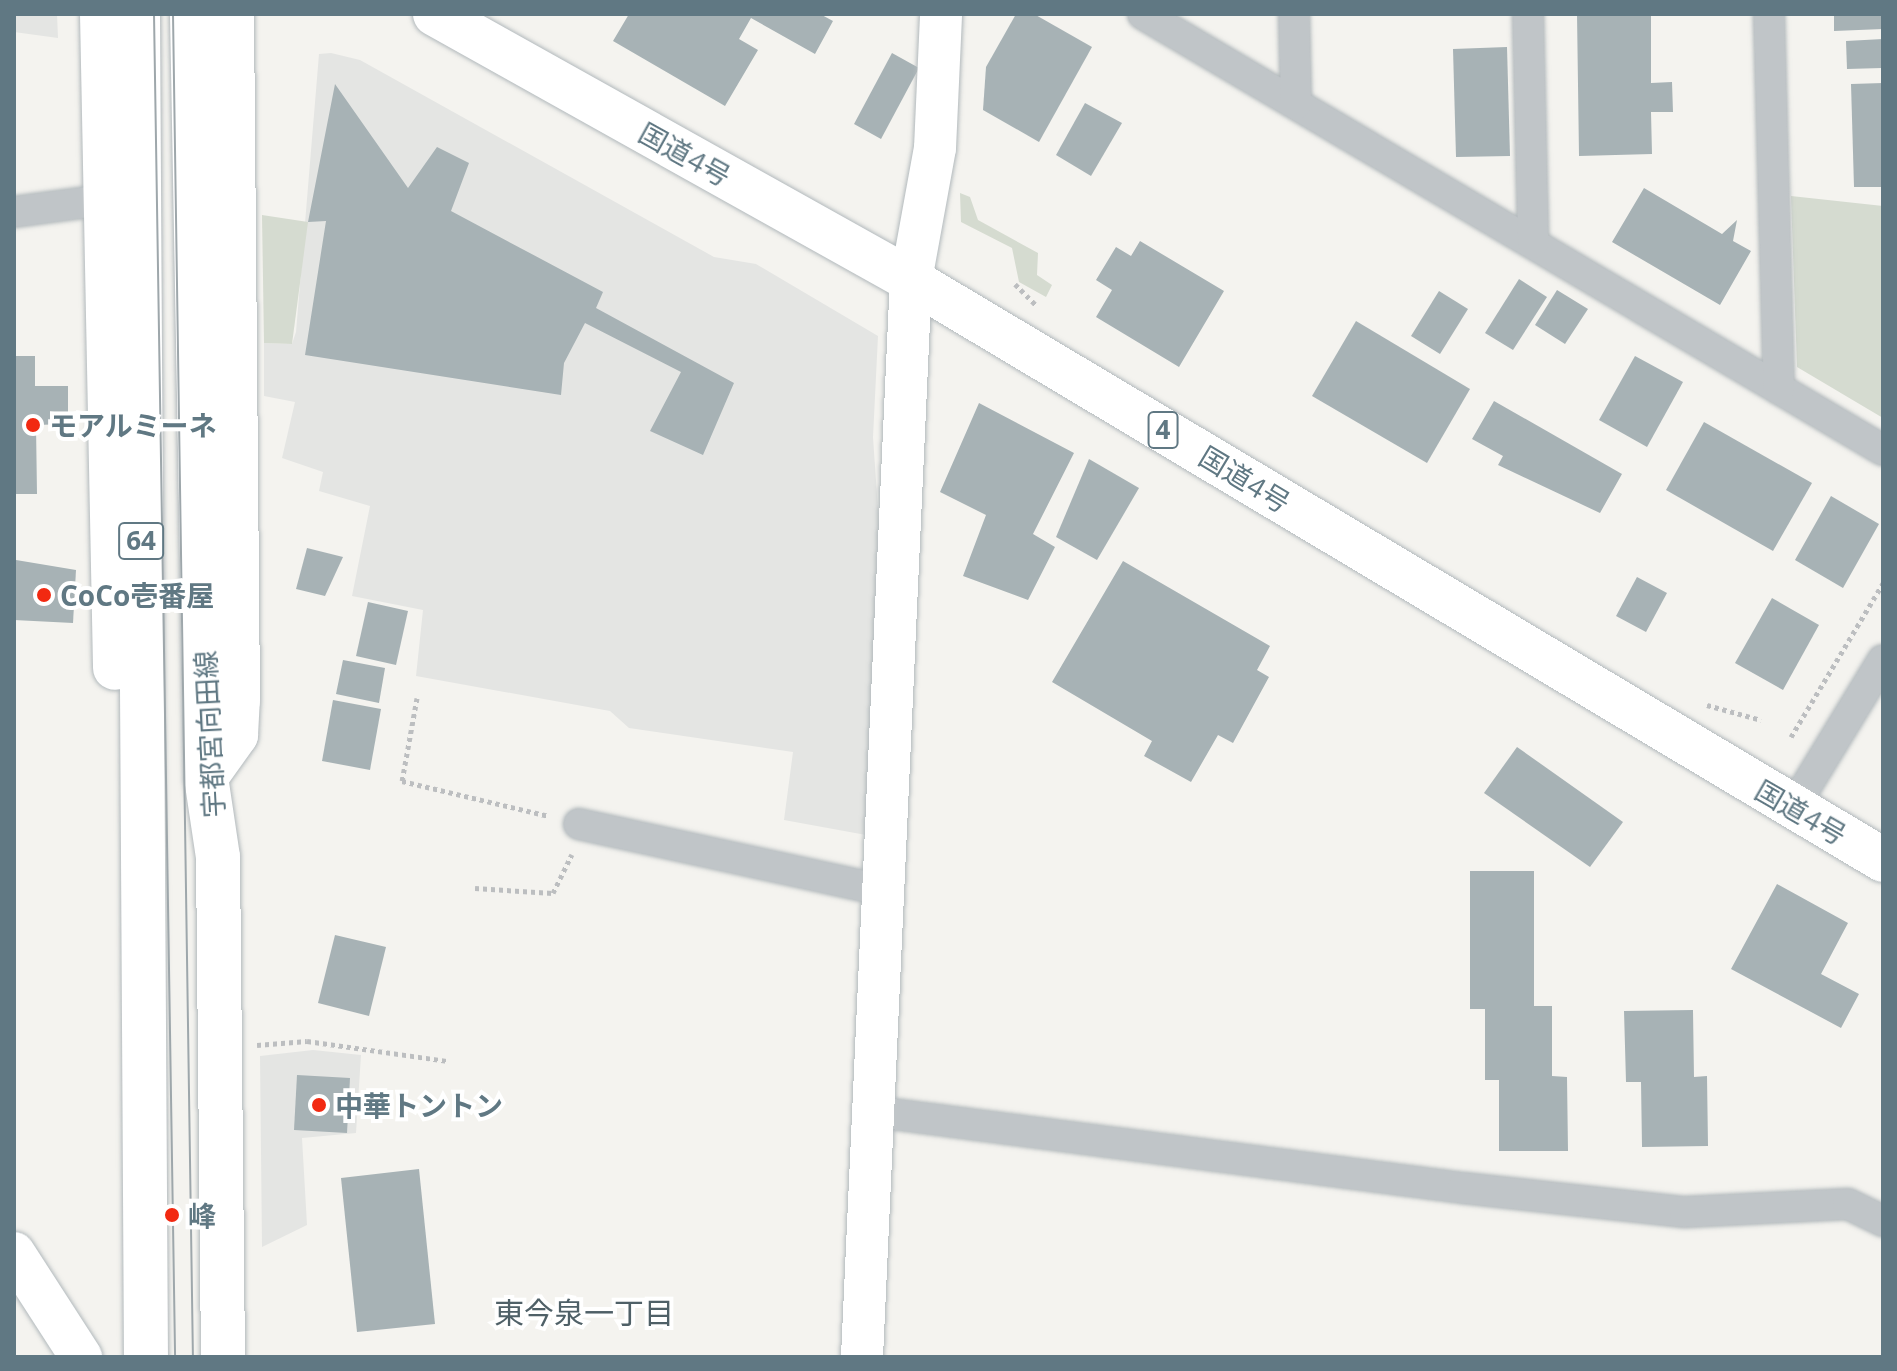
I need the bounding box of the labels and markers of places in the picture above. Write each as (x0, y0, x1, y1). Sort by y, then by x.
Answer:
place label: モアルミーネ (49, 408, 217, 442)
marker: モアルミーネ (24, 416, 42, 434)
place label: CoCo壱番屋 (60, 578, 214, 612)
marker: CoCo壱番屋 (35, 586, 53, 604)
place label: 中華トントン (335, 1088, 503, 1122)
marker: 中華トントン (310, 1096, 328, 1114)
place label: 峰 (188, 1198, 216, 1232)
marker: 峰 (163, 1206, 181, 1224)

